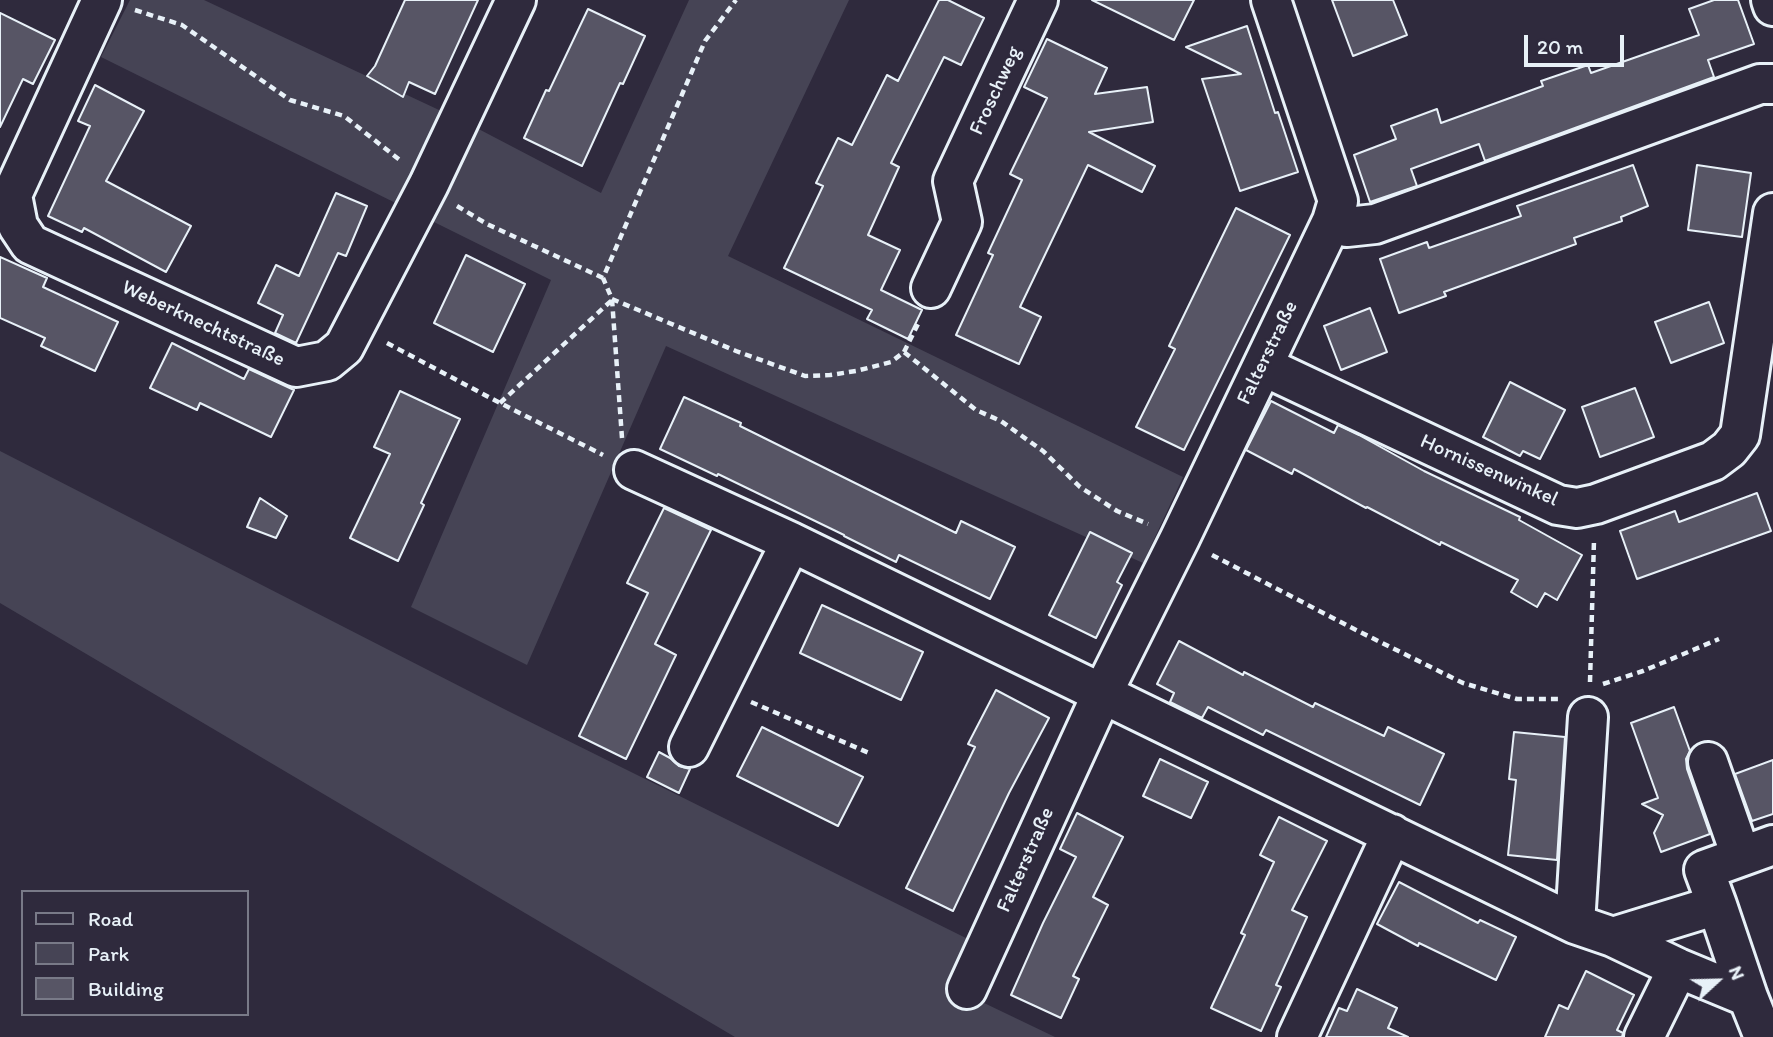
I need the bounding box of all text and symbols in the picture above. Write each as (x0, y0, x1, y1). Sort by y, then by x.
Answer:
scale bar (1528, 21, 1628, 65)
text: 20 m (1537, 34, 1583, 59)
street label: Froschweg (964, 43, 1028, 139)
street label: Weberknechtstraße (118, 275, 288, 373)
street label: Falterstraße (1232, 297, 1304, 409)
street label: Hornissenwinkel (1416, 429, 1562, 513)
street label: Falterstraße (992, 804, 1060, 916)
legend (21, 890, 248, 1016)
text: Road (88, 906, 133, 931)
text: Park (88, 941, 129, 966)
north arrow (1682, 946, 1752, 1016)
text: N (1724, 963, 1750, 983)
text: Building (88, 976, 164, 1001)

